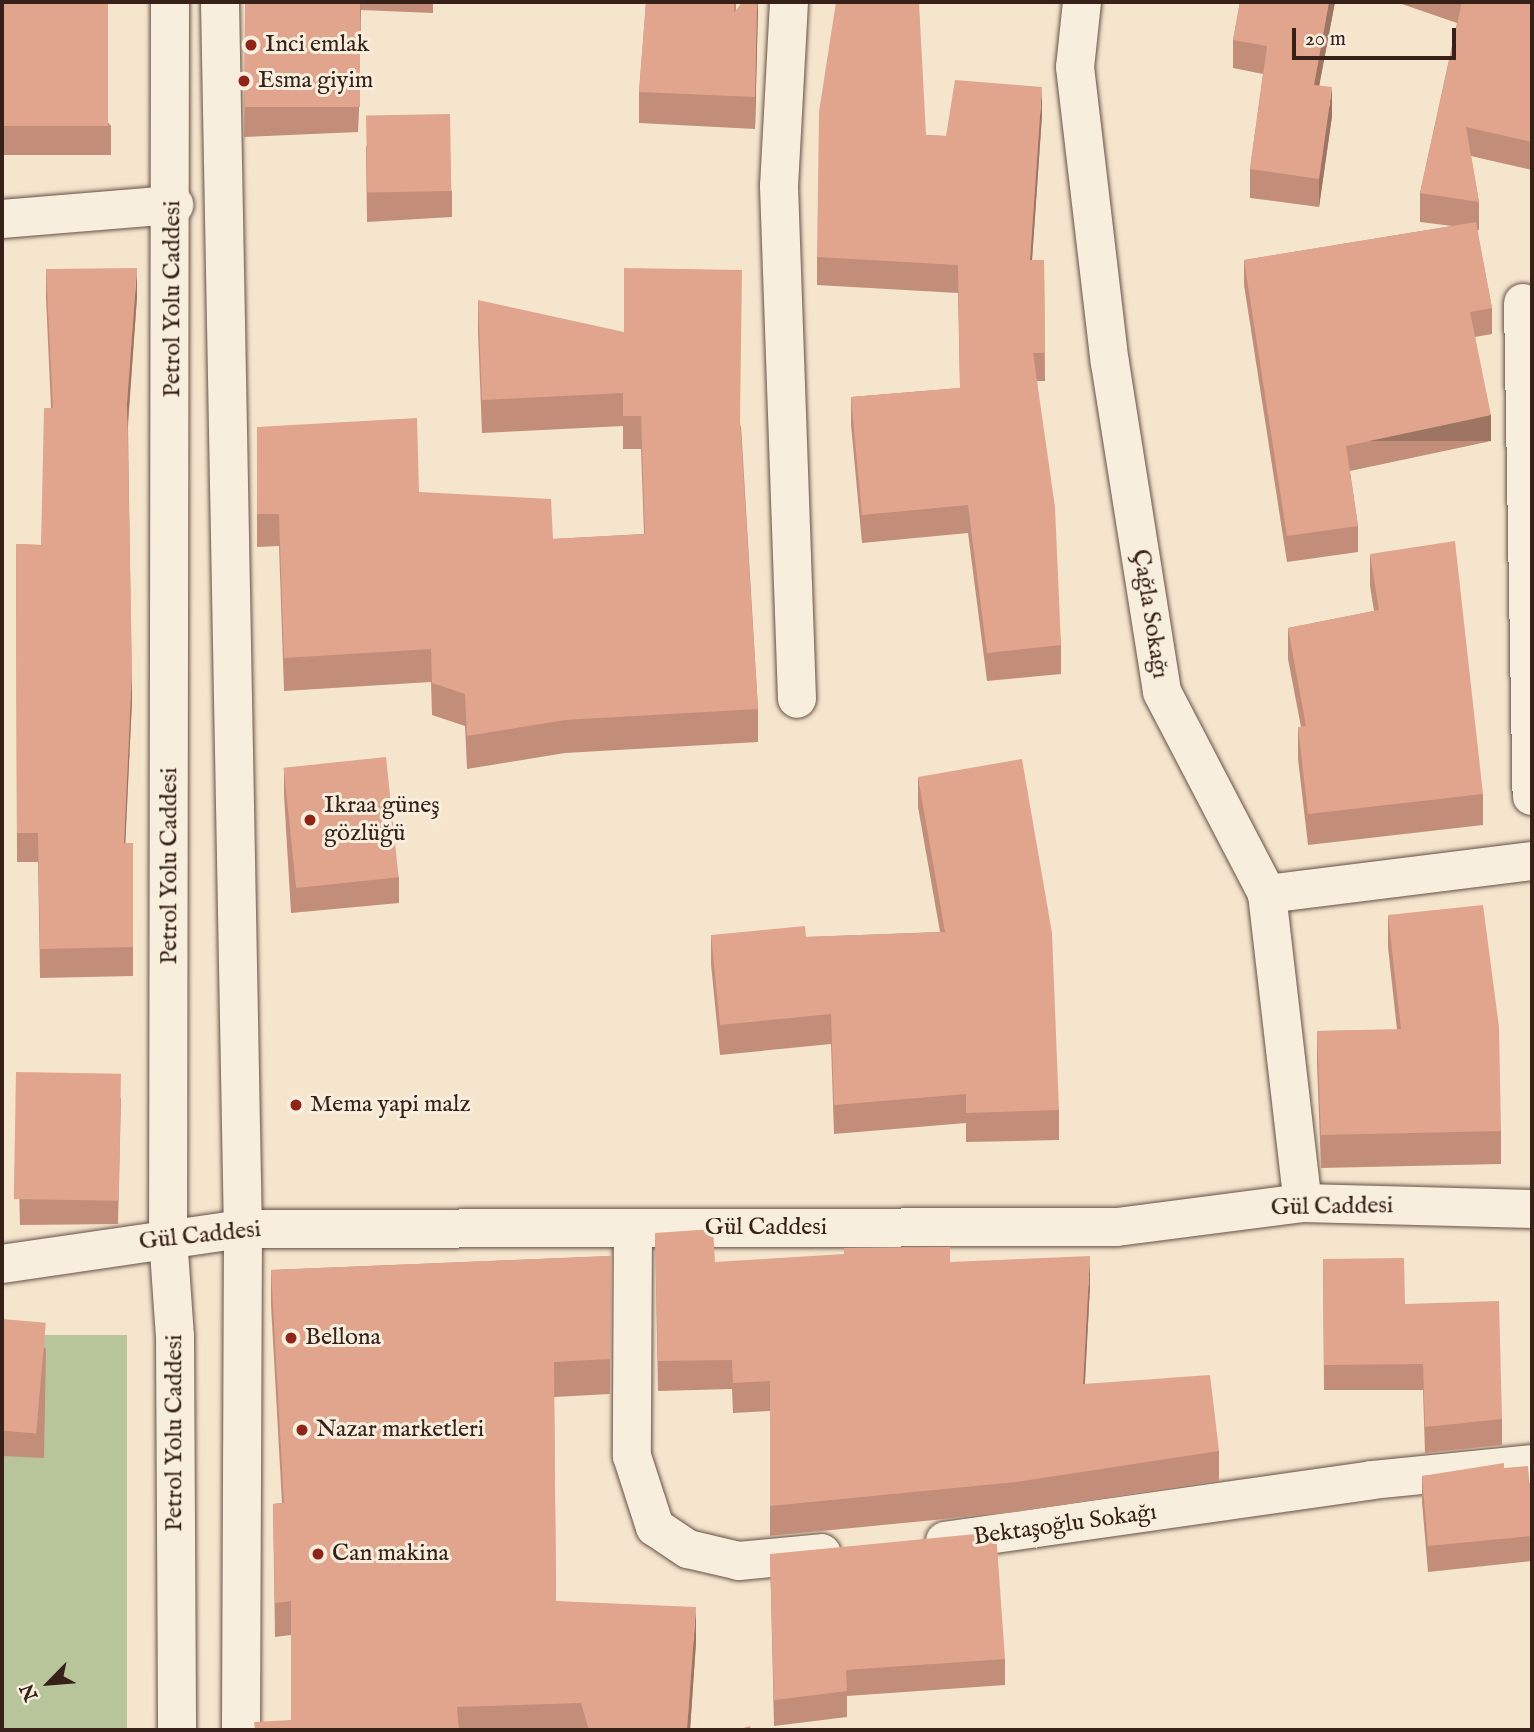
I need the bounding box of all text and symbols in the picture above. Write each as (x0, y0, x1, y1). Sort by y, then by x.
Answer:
scale bar (1296, 14, 1460, 58)
text: 20 m (1305, 26, 1346, 53)
place label: Inci emlak (265, 31, 369, 59)
marker: Inci emlak (243, 37, 259, 53)
place label: Esma giyim (258, 67, 373, 95)
marker: Esma giyim (236, 73, 252, 89)
street label: Petrol Yolu Caddesi (159, 200, 187, 398)
street label: Çağla Sokağı (1126, 547, 1174, 681)
street label: Petrol Yolu Caddesi (156, 767, 184, 965)
place label: Ikraa güneş gözlüğü (324, 792, 440, 848)
marker: Ikraa güneş gözlüğü (302, 812, 318, 828)
place label: Mema yapi malz (310, 1091, 471, 1119)
marker: Mema yapi malz (288, 1097, 304, 1113)
street label: Gül Caddesi (1271, 1192, 1393, 1222)
street label: Gül Caddesi (705, 1214, 827, 1242)
street label: Gül Caddesi (138, 1215, 262, 1257)
place label: Bellona (305, 1324, 381, 1352)
marker: Bellona (283, 1330, 299, 1346)
street label: Petrol Yolu Caddesi (161, 1334, 189, 1532)
place label: Nazar marketleri (316, 1416, 484, 1444)
marker: Nazar marketleri (294, 1422, 310, 1438)
street label: Bektaşoğlu Sokağı (972, 1498, 1158, 1552)
place label: Can makina (332, 1540, 449, 1568)
marker: Can makina (310, 1546, 326, 1562)
north arrow (14, 1648, 84, 1718)
text: N (16, 1679, 44, 1704)

